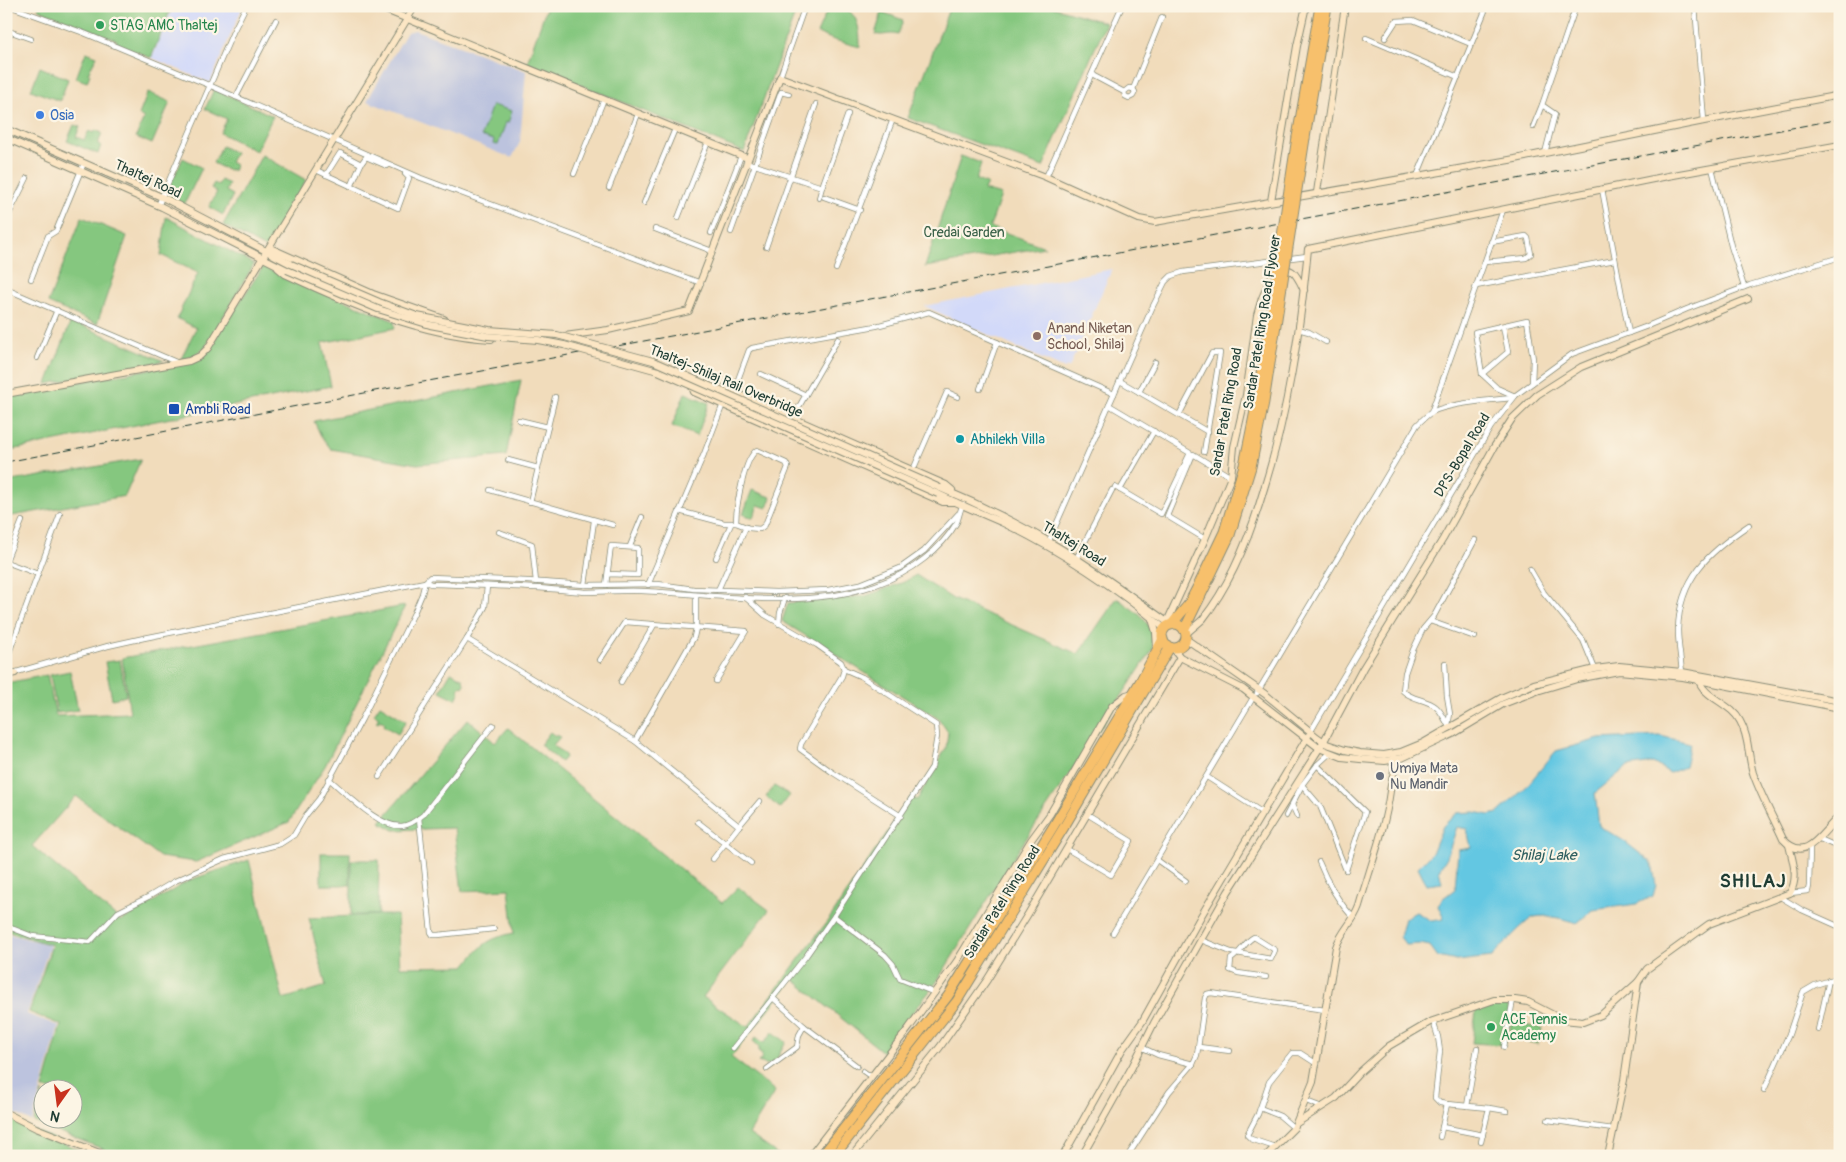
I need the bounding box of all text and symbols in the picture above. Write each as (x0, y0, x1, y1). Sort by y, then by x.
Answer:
place label: STAG AMC Thaltej (110, 17, 218, 34)
marker: STAG AMC Thaltej (94, 19, 106, 31)
place label: Osia (50, 107, 74, 124)
marker: Osia (34, 109, 46, 121)
street label: Thaltej Road (112, 156, 184, 202)
park label: Credai Garden (923, 224, 1005, 241)
street label: Sardar Patel Ring Road Flyover (1240, 233, 1284, 411)
place label: Anand Niketan School, Shilaj (1047, 320, 1132, 353)
marker: Anand Niketan School, Shilaj (1031, 330, 1043, 342)
street label: Thaltej-Shilaj Rail Overbridge (647, 341, 805, 421)
street label: Sardar Patel Ring Road (1206, 346, 1246, 478)
place label: Ambli Road (185, 401, 251, 418)
marker: Ambli Road (167, 402, 181, 416)
street label: DPS-Bopal Road (1430, 410, 1494, 500)
place label: Abhilekh Villa (970, 431, 1045, 448)
marker: Abhilekh Villa (954, 433, 966, 445)
street label: Thaltej Road (1039, 518, 1109, 570)
place label: Umiya Mata Nu Mandir (1390, 760, 1458, 793)
marker: Umiya Mata Nu Mandir (1374, 770, 1386, 782)
street label: Sardar Patel Ring Road (960, 842, 1044, 962)
water label: Shilaj Lake (1512, 846, 1578, 865)
district label: SHILAJ (1720, 869, 1786, 893)
place label: ACE Tennis Academy (1501, 1011, 1568, 1044)
marker: ACE Tennis Academy (1485, 1021, 1497, 1033)
north arrow (32, 1080, 82, 1130)
text: N (48, 1107, 62, 1126)

